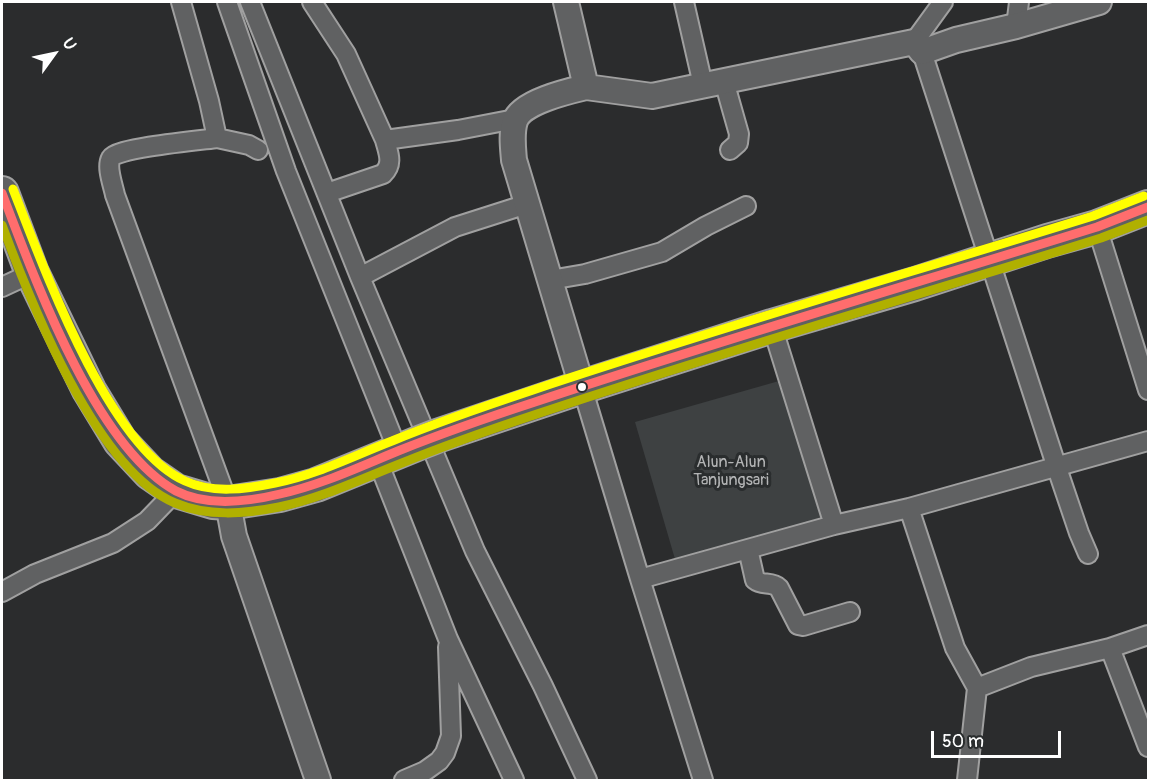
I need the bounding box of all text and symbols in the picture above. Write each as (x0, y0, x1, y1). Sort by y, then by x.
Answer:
north arrow (24, 24, 84, 84)
text: U (58, 34, 80, 54)
unlabelled marker (576, 381, 588, 393)
park label: Alun-Alun Tanjungsari (693, 453, 769, 491)
scale bar (934, 719, 1064, 757)
text: 50 m (942, 730, 984, 753)

